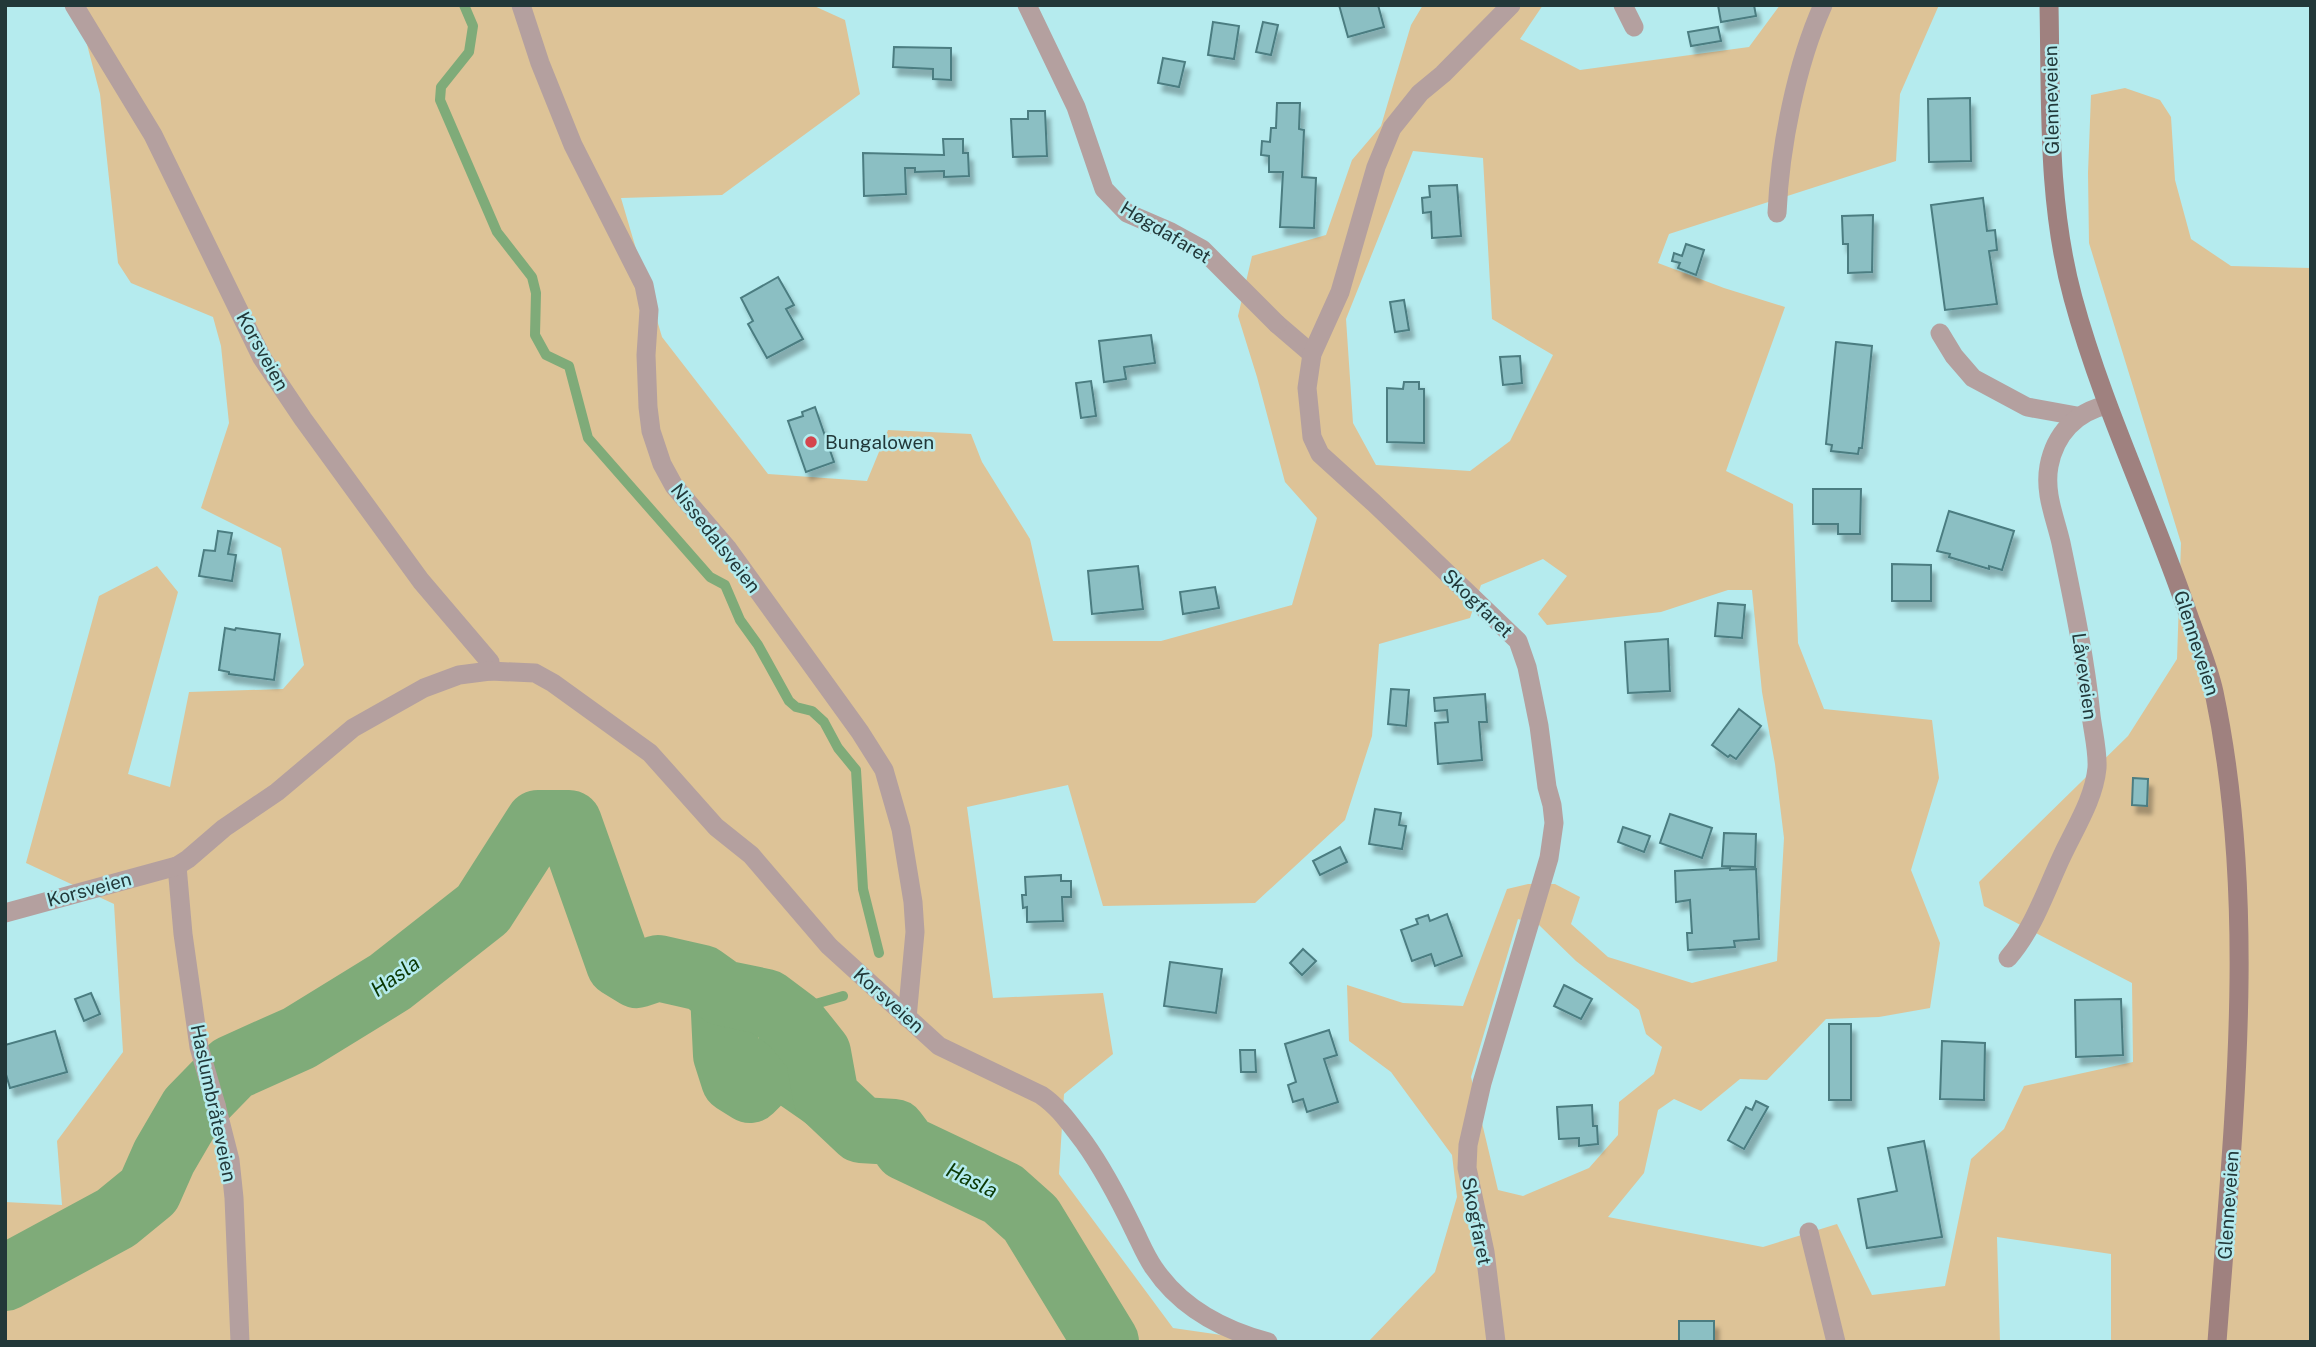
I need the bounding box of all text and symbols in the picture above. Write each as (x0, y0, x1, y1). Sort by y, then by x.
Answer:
street label: Glenneveien (2039, 45, 2063, 155)
street label: Høgdafaret (1117, 196, 1215, 268)
street label: Korsveien (232, 308, 294, 394)
place label: Bungalowen (825, 431, 934, 453)
marker: Bungalowen (803, 434, 819, 450)
street label: Nissedalsveien (667, 479, 765, 597)
street label: Skogfaret (1438, 564, 1518, 642)
street label: Glenneveien (2170, 588, 2224, 698)
street label: Låveveien (2068, 631, 2102, 721)
street label: Korsveien (44, 867, 134, 911)
water label: Hasla (366, 950, 424, 1002)
street label: Korsveien (849, 963, 929, 1037)
street label: Haslumbråteveien (187, 1022, 241, 1184)
street label: Glenneveien (2213, 1150, 2243, 1260)
water label: Hasla (942, 1157, 1002, 1203)
street label: Skogfaret (1458, 1175, 1496, 1267)

